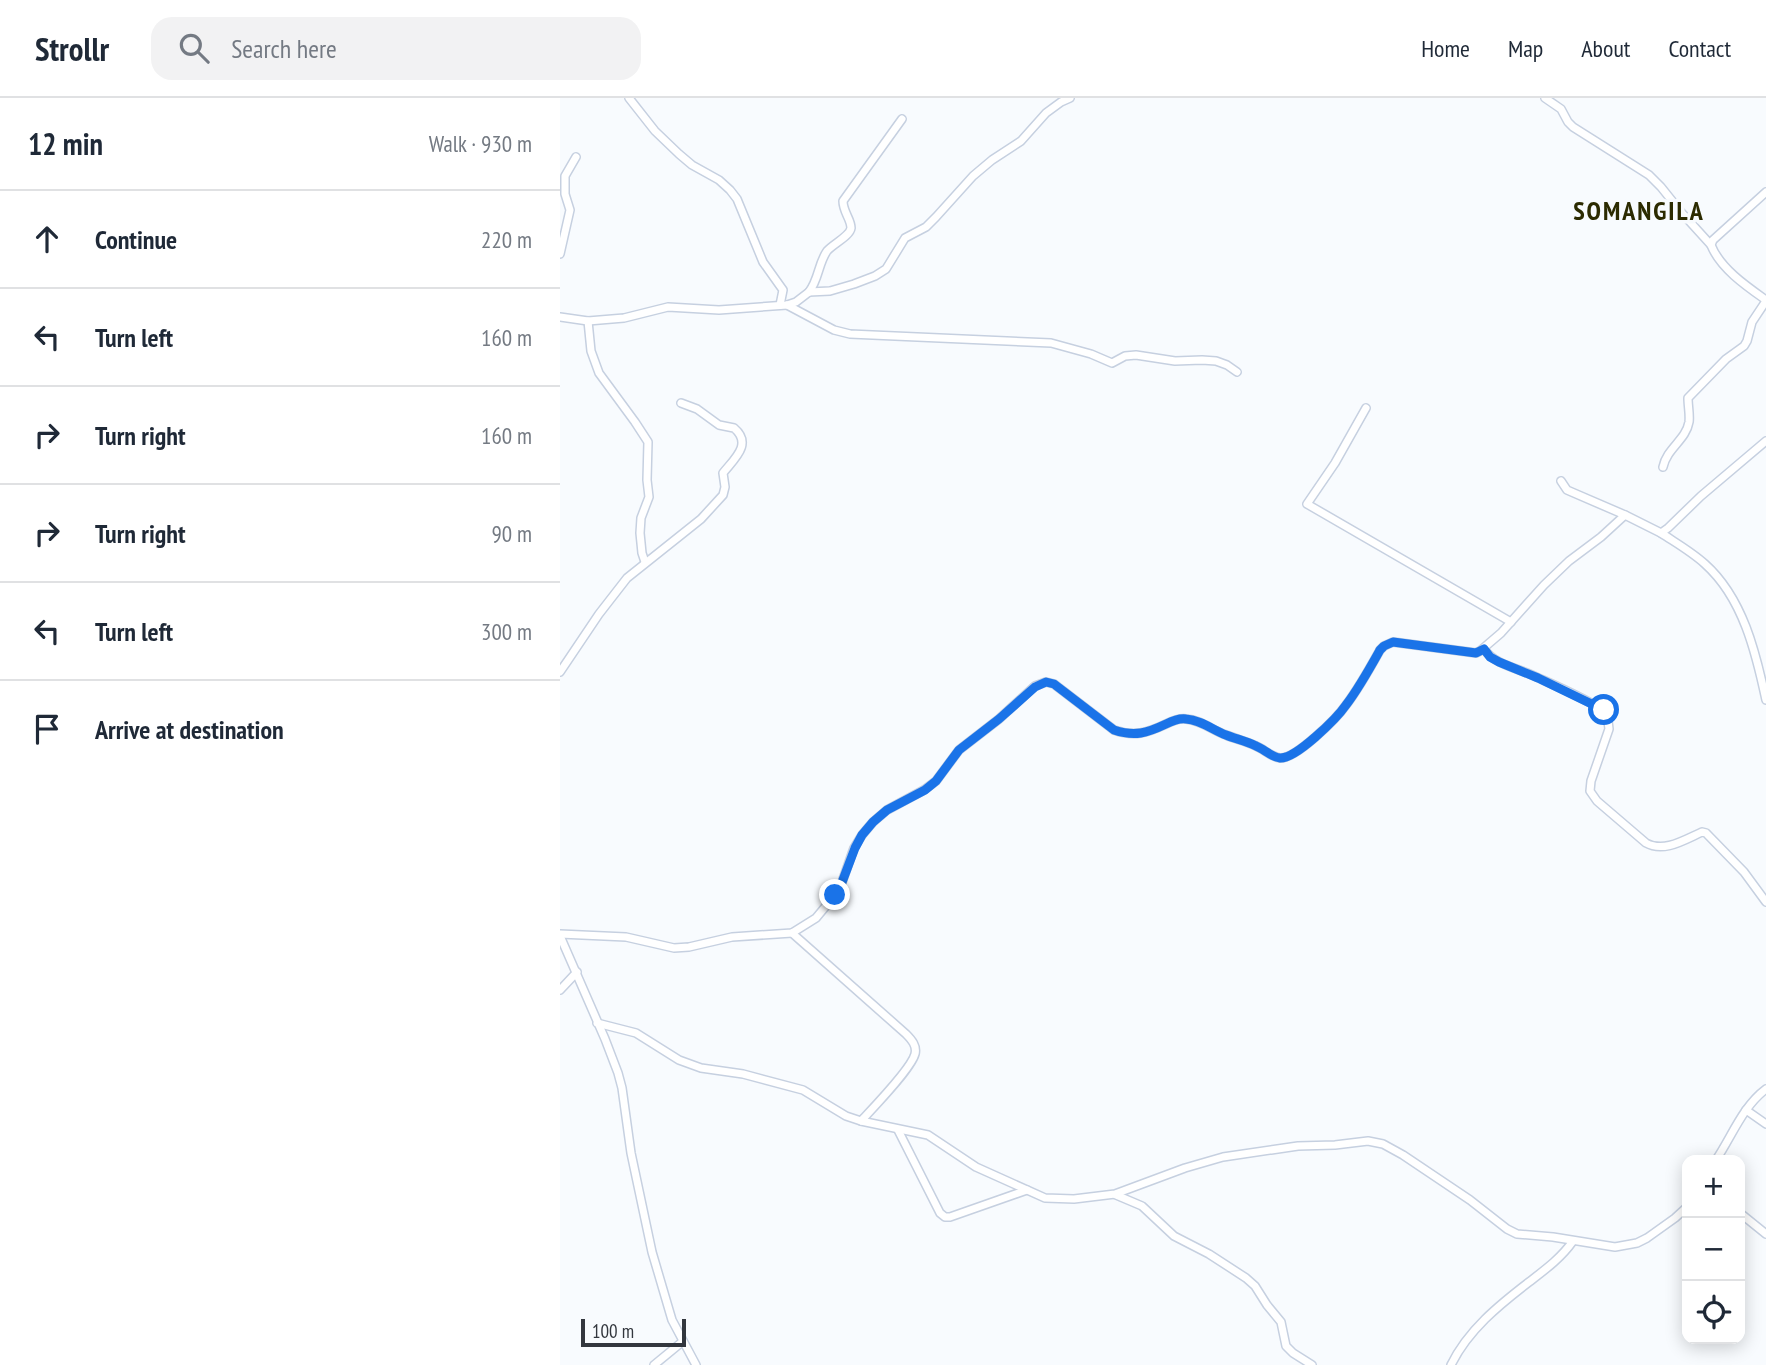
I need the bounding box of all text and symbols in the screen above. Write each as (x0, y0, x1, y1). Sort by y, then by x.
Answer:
search box (151, 17, 641, 80)
text: Strollr (35, 27, 109, 70)
icon: search (175, 29, 213, 67)
text: Search here (231, 32, 337, 65)
text: Home (1421, 33, 1470, 64)
text: Map (1508, 33, 1543, 64)
text: About (1581, 33, 1630, 64)
text: Contact (1668, 33, 1731, 64)
text: 12 min (28, 124, 103, 163)
text: Walk · 930 m (429, 129, 532, 158)
district label: SOMANGILA (1573, 194, 1705, 227)
icon: ahead (28, 220, 66, 258)
text: Continue (95, 223, 177, 256)
text: 220 m (481, 225, 532, 254)
icon: left (28, 318, 66, 356)
text: Turn left (95, 321, 173, 354)
text: 160 m (481, 323, 532, 352)
icon: right (28, 416, 66, 454)
text: Turn right (95, 419, 186, 452)
text: 160 m (481, 421, 532, 450)
icon: right (28, 514, 66, 552)
text: Turn right (95, 517, 186, 550)
text: 90 m (491, 519, 532, 548)
icon: left (28, 612, 66, 650)
text: Turn left (95, 615, 173, 648)
text: 300 m (481, 617, 532, 646)
route start (1588, 694, 1619, 725)
icon: arrive (28, 710, 66, 748)
text: Arrive at destination (95, 713, 284, 746)
route end (819, 879, 850, 910)
map controls (1682, 1155, 1745, 1344)
button: + (1682, 1155, 1745, 1218)
button: − (1682, 1218, 1745, 1281)
button: locate (1682, 1281, 1745, 1344)
scale bar (581, 1316, 686, 1348)
text: 100 m (592, 1319, 634, 1343)

